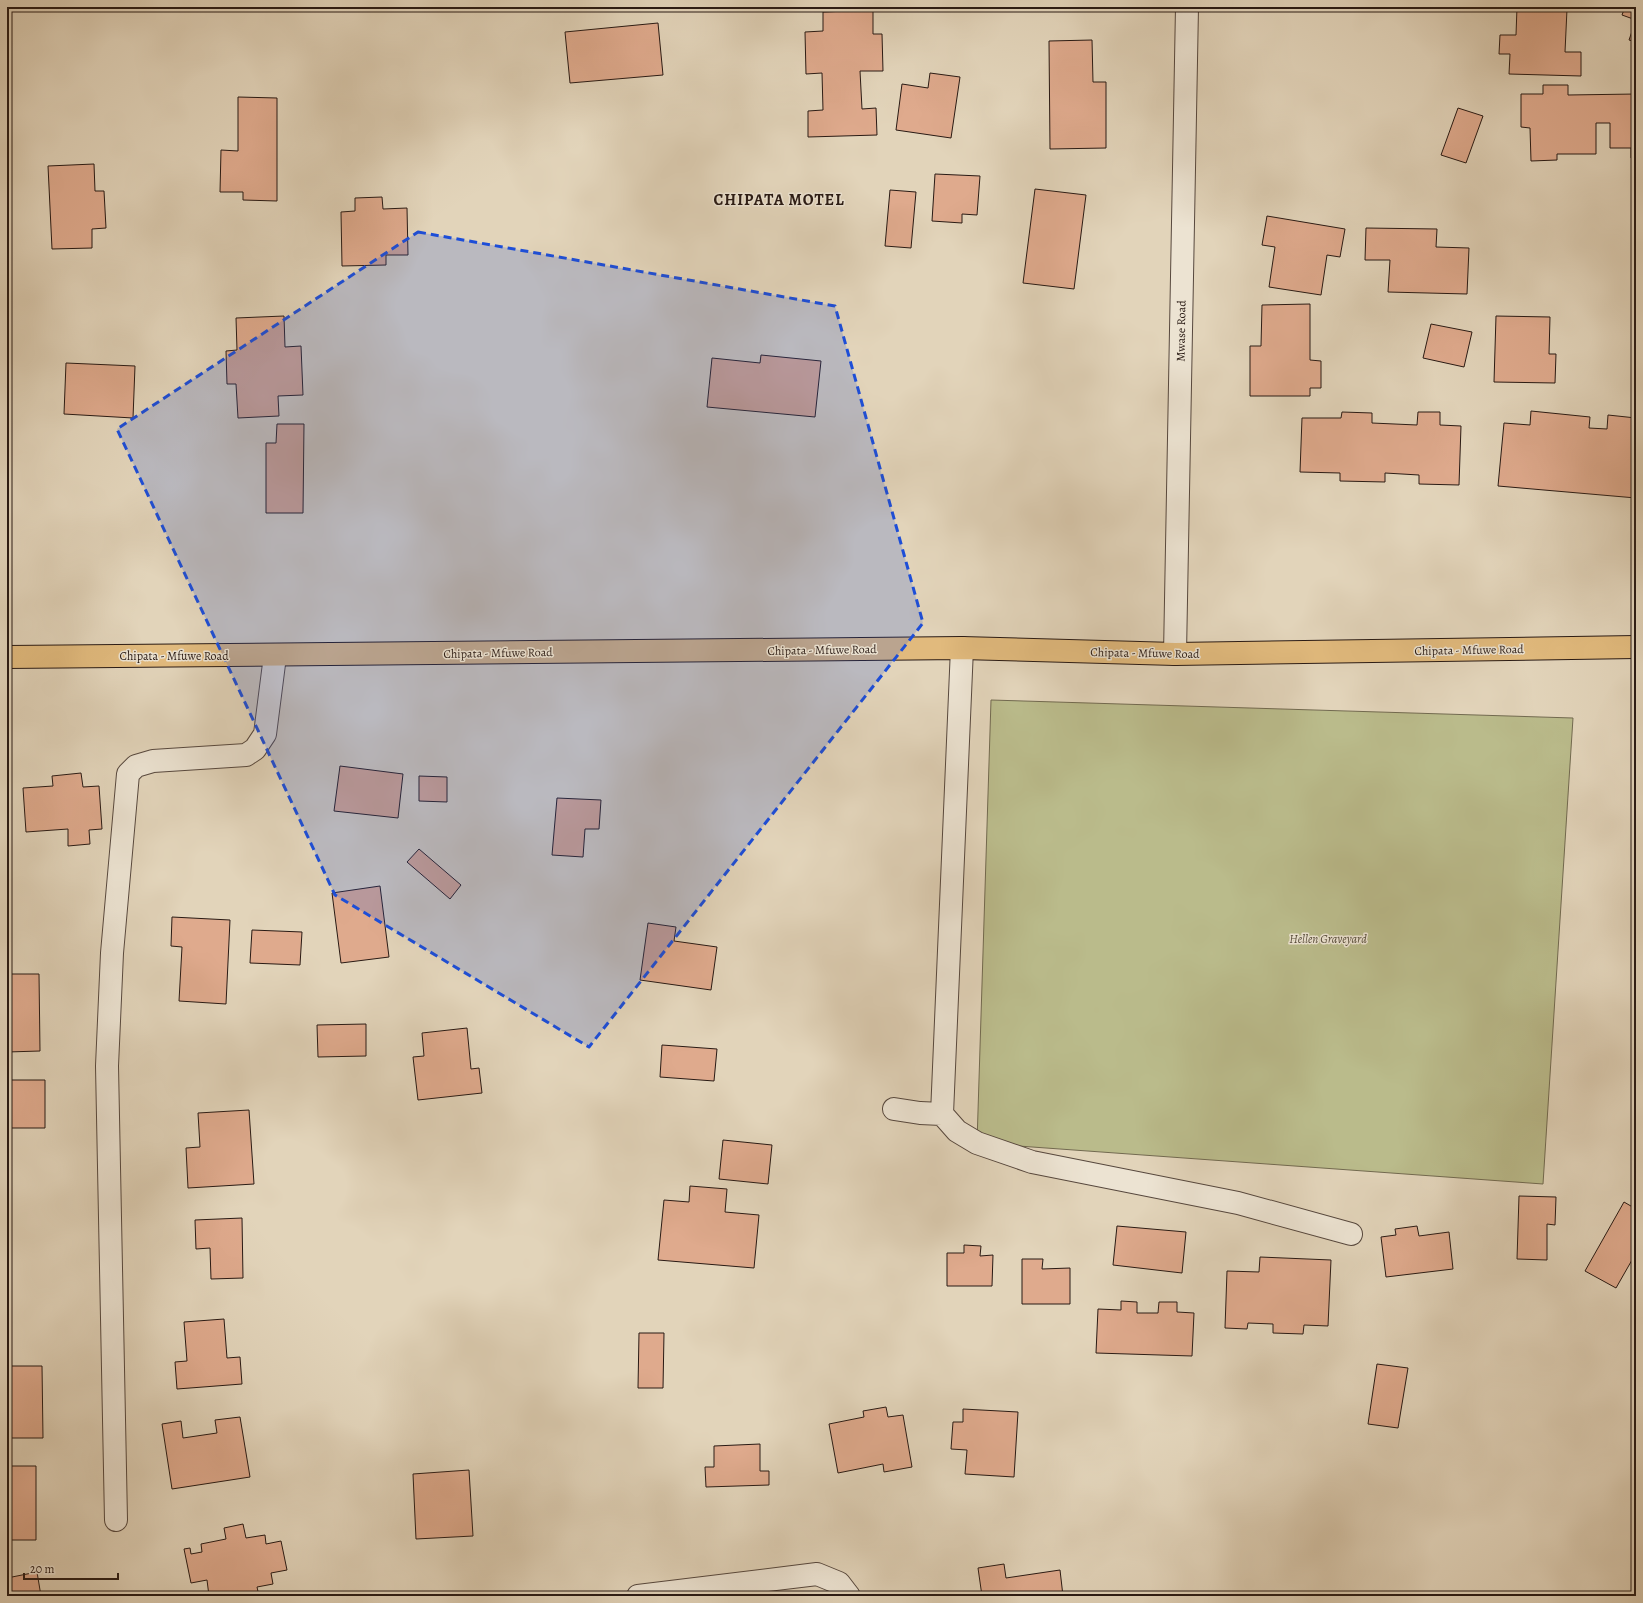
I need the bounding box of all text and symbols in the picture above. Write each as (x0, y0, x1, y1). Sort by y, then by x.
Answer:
district label: CHIPATA MOTEL (713, 189, 845, 211)
street label: Mwase Road (1172, 300, 1190, 362)
street label: Chipata - Mfuwe Road (767, 641, 877, 659)
street label: Chipata - Mfuwe Road (1414, 641, 1524, 659)
street label: Chipata - Mfuwe Road (443, 644, 553, 662)
street label: Chipata - Mfuwe Road (1090, 644, 1200, 662)
street label: Chipata - Mfuwe Road (119, 648, 229, 664)
park label: Hellen Graveyard (1289, 931, 1367, 947)
scale bar (24, 1555, 118, 1581)
text: 20 m (30, 1561, 54, 1577)

